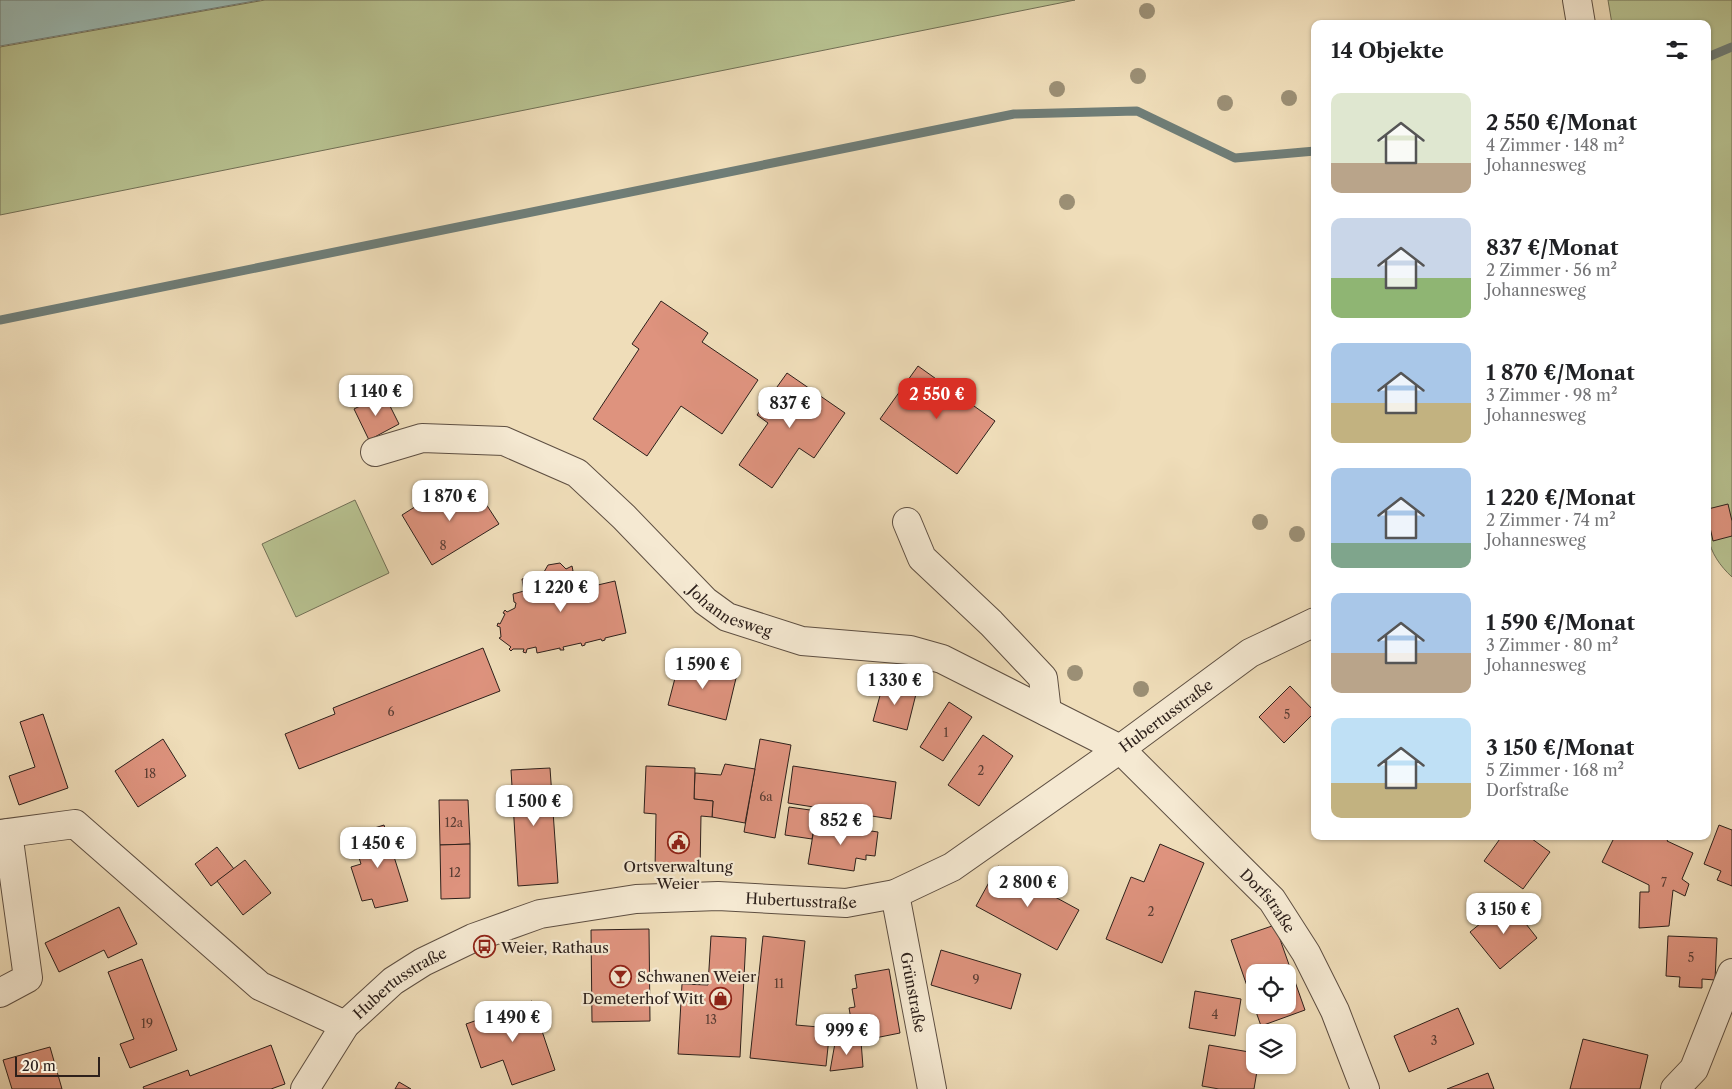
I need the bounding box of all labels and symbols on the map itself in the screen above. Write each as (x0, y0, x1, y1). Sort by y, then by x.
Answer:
pin: 1 140 € (330, 374, 422, 417)
pin: 2 550 € (891, 378, 983, 420)
pin: 837 € (755, 386, 825, 429)
pin: 1 870 € (404, 480, 496, 522)
house number: 8 (439, 538, 447, 553)
pin: 1 220 € (515, 570, 607, 613)
street label: Johannesweg (683, 579, 774, 640)
pin: 1 590 € (657, 648, 749, 690)
pin: 1 330 € (849, 664, 941, 706)
street label: Hubertusstraße (1115, 675, 1216, 756)
house number: 6 (387, 704, 395, 719)
house number: 5 (1284, 707, 1290, 722)
house number: 1 (943, 725, 949, 740)
house number: 2 (978, 763, 985, 778)
house number: 18 (144, 766, 156, 781)
pin: 1 500 € (488, 784, 580, 827)
house number: 6a (759, 789, 773, 804)
pin: 852 € (806, 804, 876, 846)
house number: 12a (445, 815, 464, 830)
pin: 1 450 € (332, 826, 424, 869)
public building icon: Ortsverwaltung Weier (666, 831, 690, 855)
place label: Ortsverwaltung Weier (623, 857, 733, 893)
street label: Dorfstraße (1236, 864, 1300, 936)
house number: 12 (449, 865, 461, 880)
pin: 2 800 € (982, 866, 1074, 908)
house number: 7 (1661, 875, 1667, 890)
street label: Hubertusstraße (745, 888, 858, 913)
pin: 3 150 € (1458, 892, 1550, 935)
house number: 2 (1148, 904, 1155, 919)
bus stop icon: Weier, Rathaus (473, 935, 497, 959)
place label: Weier, Rathaus (500, 938, 609, 957)
street label: Hubertusstraße (349, 943, 449, 1023)
street label: Grünstraße (897, 950, 931, 1034)
house number: 5 (1688, 950, 1694, 965)
bar icon: Schwanen Weier (609, 964, 633, 988)
place label: Schwanen Weier (637, 967, 757, 986)
house number: 9 (972, 972, 980, 987)
house number: 11 (774, 976, 784, 991)
shop icon: Demeterhof Witt (708, 986, 732, 1010)
place label: Demeterhof Witt (582, 989, 705, 1008)
pin: 1 490 € (467, 1000, 559, 1043)
house number: 4 (1212, 1007, 1219, 1022)
house number: 13 (705, 1012, 717, 1027)
pin: 999 € (812, 1014, 882, 1056)
house number: 19 (141, 1016, 153, 1031)
house number: 3 (1431, 1033, 1437, 1048)
scale bar (15, 1054, 100, 1077)

